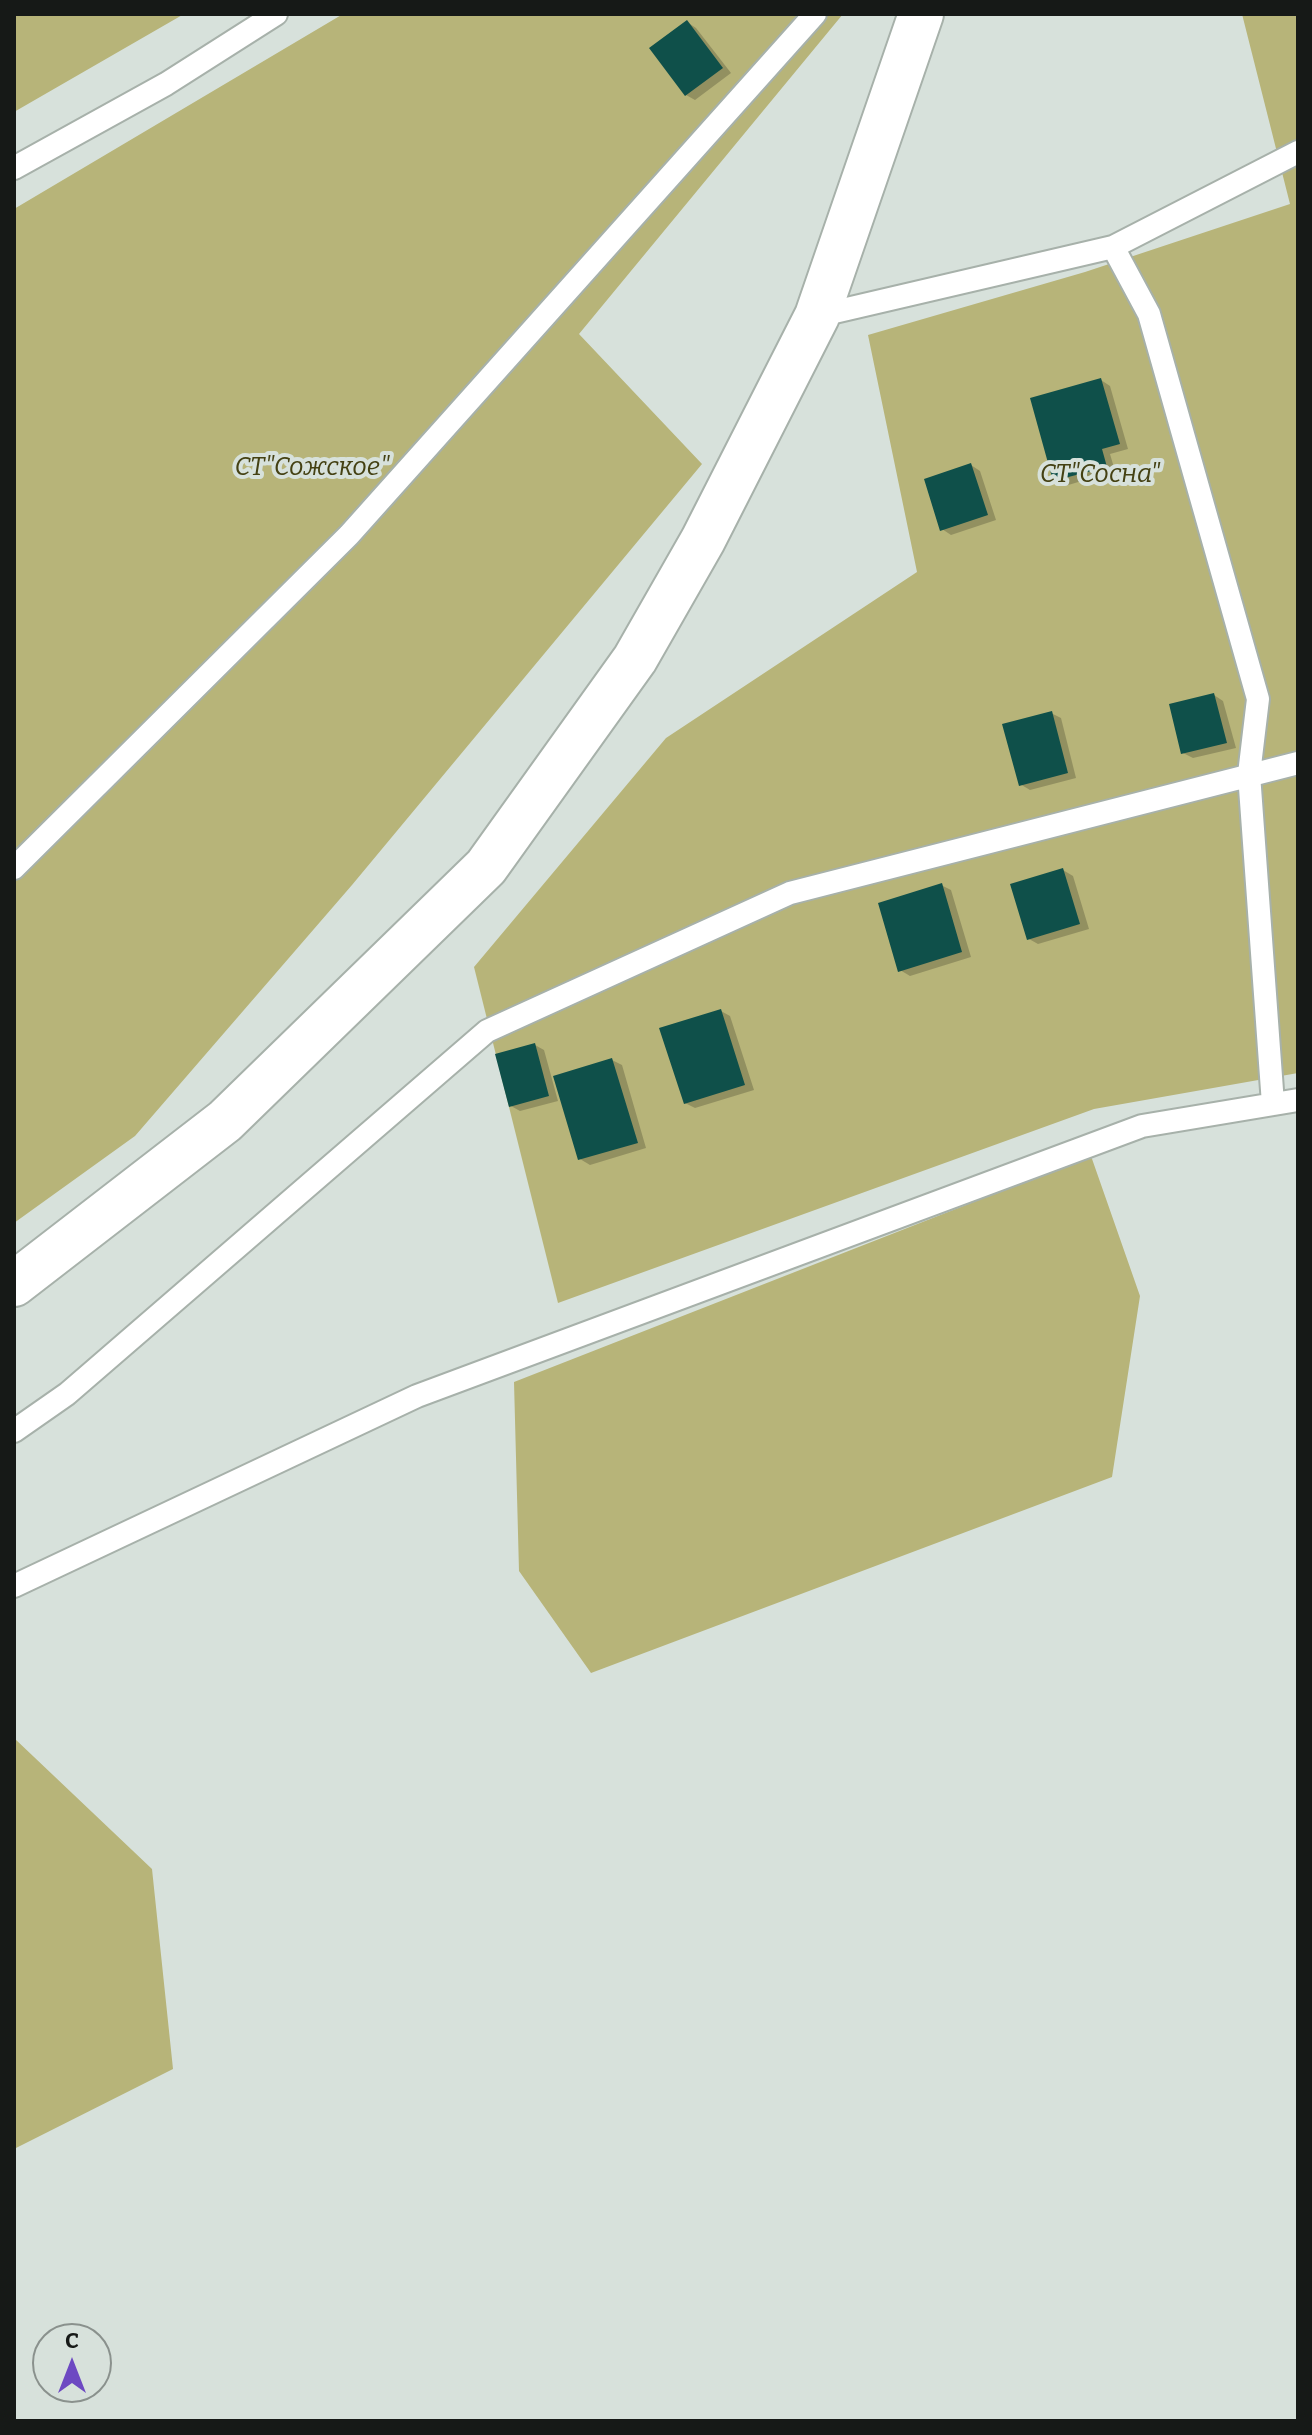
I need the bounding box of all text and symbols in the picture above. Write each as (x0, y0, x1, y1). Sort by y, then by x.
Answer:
park label: СТ"Сожское" (234, 452, 390, 484)
park label: СТ"Сосна" (1040, 459, 1160, 491)
north arrow (32, 2323, 112, 2403)
text: С (65, 2327, 79, 2354)

